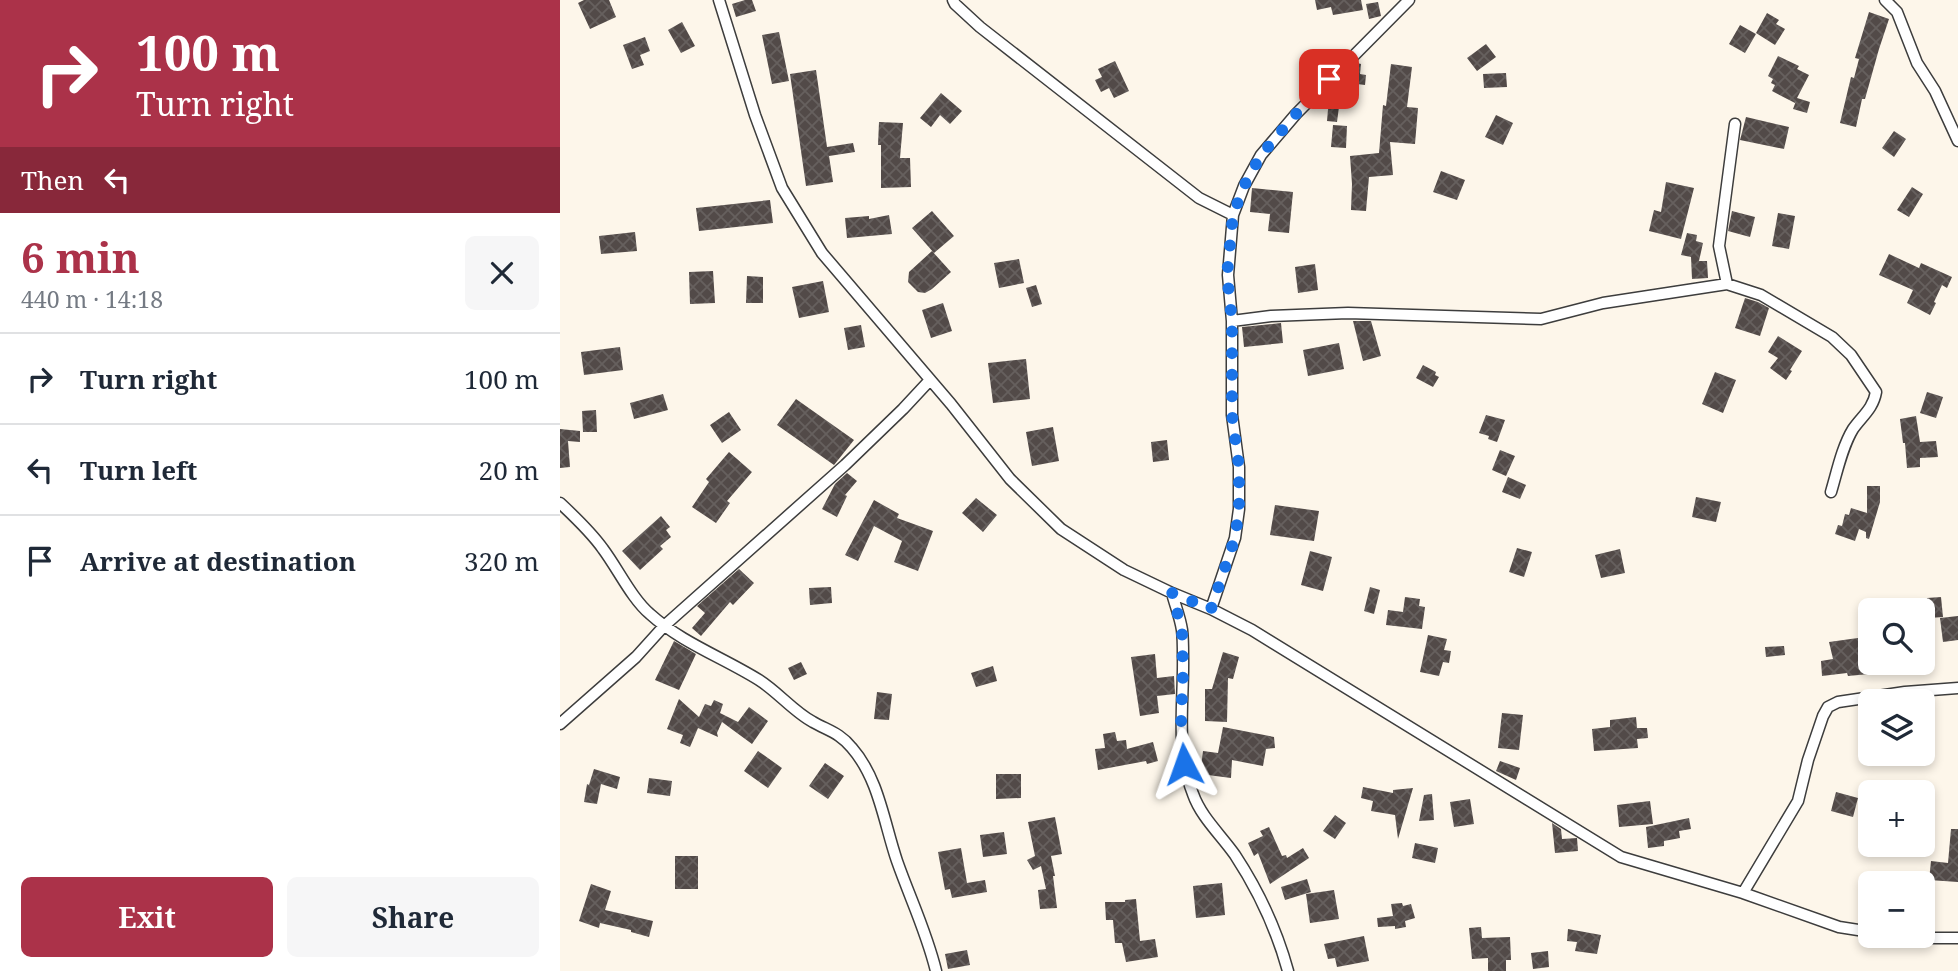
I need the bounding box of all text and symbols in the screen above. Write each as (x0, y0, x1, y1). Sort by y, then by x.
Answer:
text: 100 m (136, 19, 280, 85)
icon: right (21, 28, 112, 119)
pin (1299, 49, 1359, 109)
icon: arrive (1310, 60, 1348, 98)
text: Turn right (136, 82, 294, 125)
icon: left (98, 161, 136, 199)
text: Then (21, 162, 84, 198)
text: 6 min (21, 228, 140, 285)
button: close (465, 236, 539, 310)
text: 440 m · 14:18 (21, 283, 163, 315)
icon: right (21, 360, 59, 398)
text: Turn right (80, 361, 217, 397)
text: 100 m (464, 361, 539, 397)
icon: left (21, 451, 59, 489)
text: Turn left (80, 452, 197, 488)
text: 20 m (479, 452, 539, 488)
icon: arrive (21, 542, 59, 580)
text: Arrive at destination (80, 543, 356, 579)
text: 320 m (464, 543, 539, 579)
map controls (1858, 598, 1935, 948)
button: search (1858, 598, 1935, 675)
button: layers (1858, 689, 1935, 766)
position arrow (1147, 727, 1221, 801)
button: + (1858, 780, 1935, 857)
button: − (1858, 871, 1935, 948)
button: Exit (21, 877, 273, 957)
button: Share (287, 877, 539, 957)

